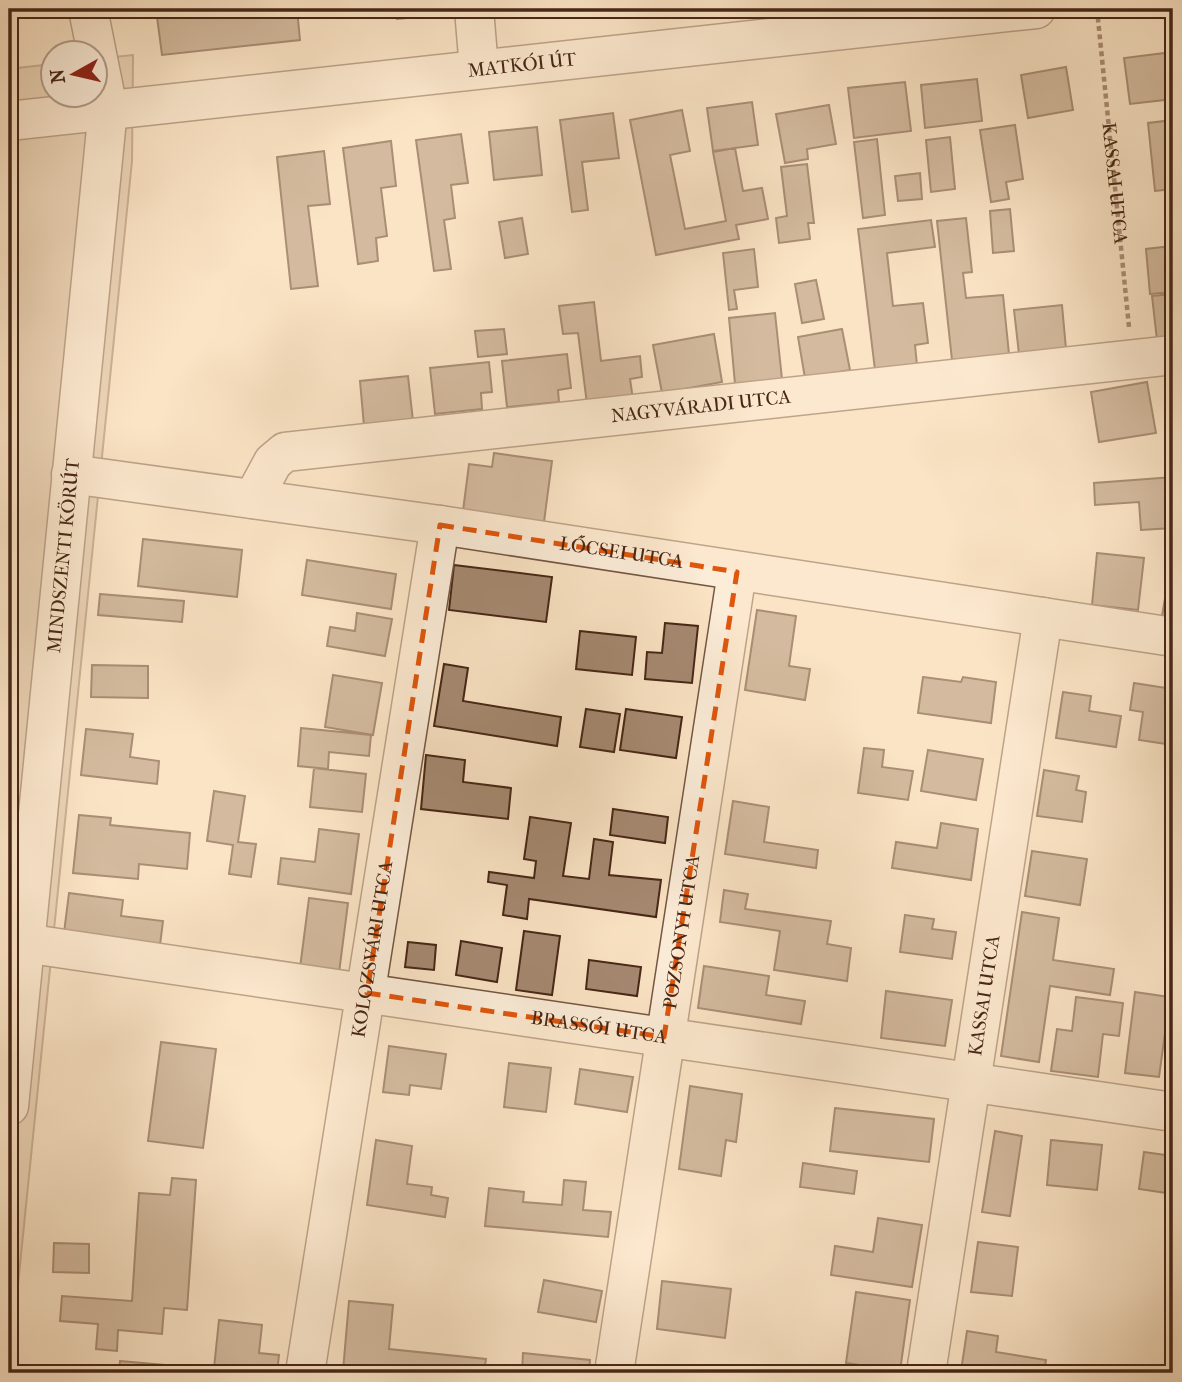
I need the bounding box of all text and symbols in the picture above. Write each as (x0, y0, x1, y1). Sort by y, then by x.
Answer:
north arrow (38, 38, 108, 108)
street label: MATKÓI ÚT (467, 48, 577, 82)
text: N (46, 67, 70, 85)
street label: KASSAI UTCA (1097, 121, 1132, 246)
street label: NAGYVÁRADI UTCA (610, 386, 793, 427)
street label: MINDSZENTI KÖRÚT (43, 457, 84, 654)
street label: LŐCSEI UTCA (558, 532, 685, 573)
street label: POZSONYI UTCA (659, 853, 704, 1011)
street label: KOLOZSVÁRI UTCA (348, 859, 397, 1039)
street label: KASSAI UTCA (964, 933, 1005, 1058)
street label: BRASSÓI UTCA (529, 1007, 669, 1048)

